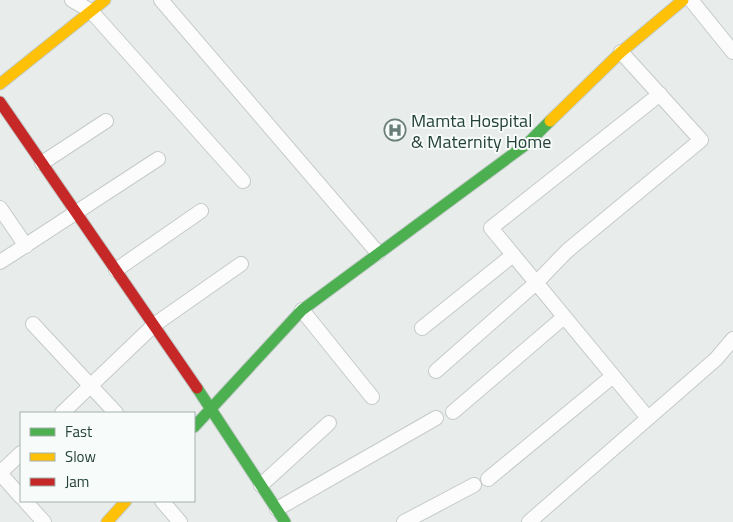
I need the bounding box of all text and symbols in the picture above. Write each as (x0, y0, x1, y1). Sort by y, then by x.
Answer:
place label: Mamta Hospital & Maternity Home (411, 107, 551, 155)
hospital icon: Mamta Hospital & Maternity Home (383, 118, 407, 142)
legend (20, 412, 195, 502)
text: Fast (65, 420, 93, 443)
text: Slow (65, 445, 96, 468)
text: Jam (65, 470, 89, 493)

